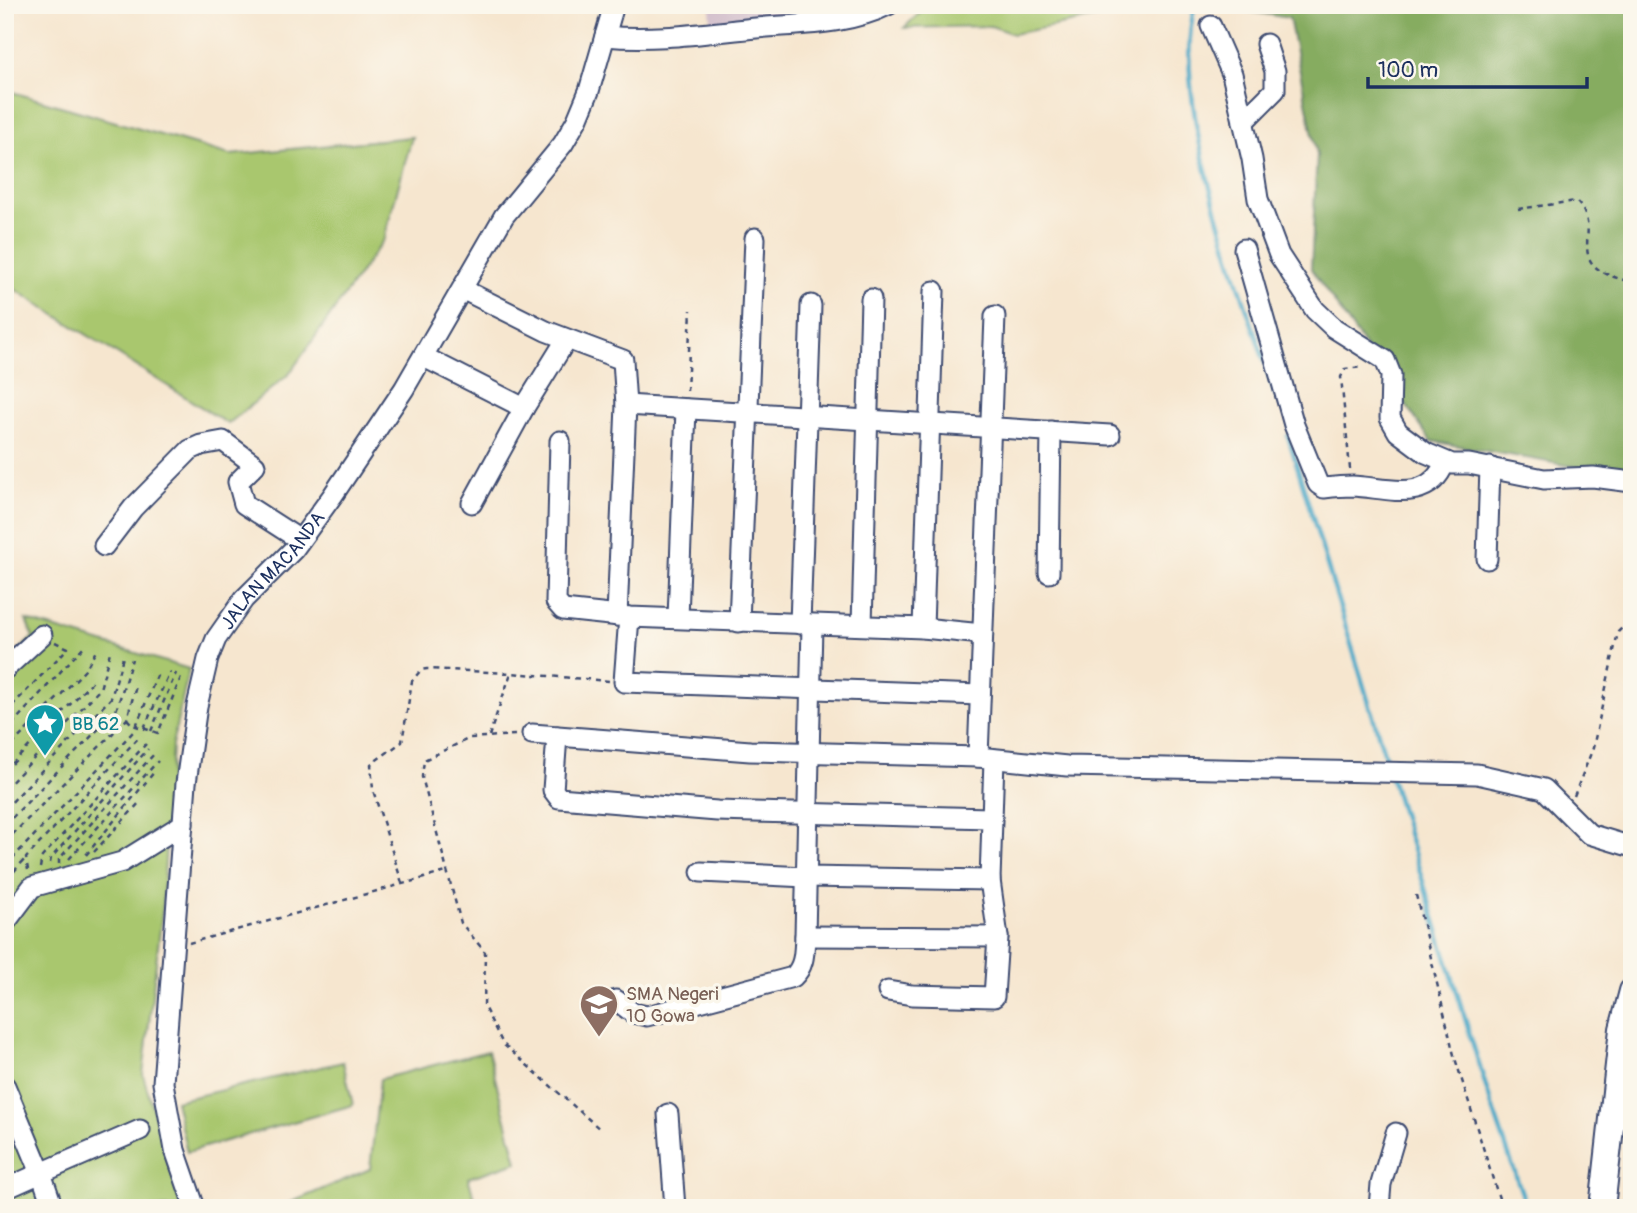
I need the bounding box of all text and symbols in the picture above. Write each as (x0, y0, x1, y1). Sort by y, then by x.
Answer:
scale bar (1368, 46, 1586, 90)
text: 100 m (1378, 57, 1438, 84)
street label: JALAN MACANDA (215, 507, 330, 634)
place icon: BB 62 (24, 702, 66, 757)
place label: BB 62 (72, 712, 119, 736)
place label: SMA Negeri 10 Gowa (626, 982, 719, 1028)
school or university icon: SMA Negeri 10 Gowa (578, 983, 620, 1038)

